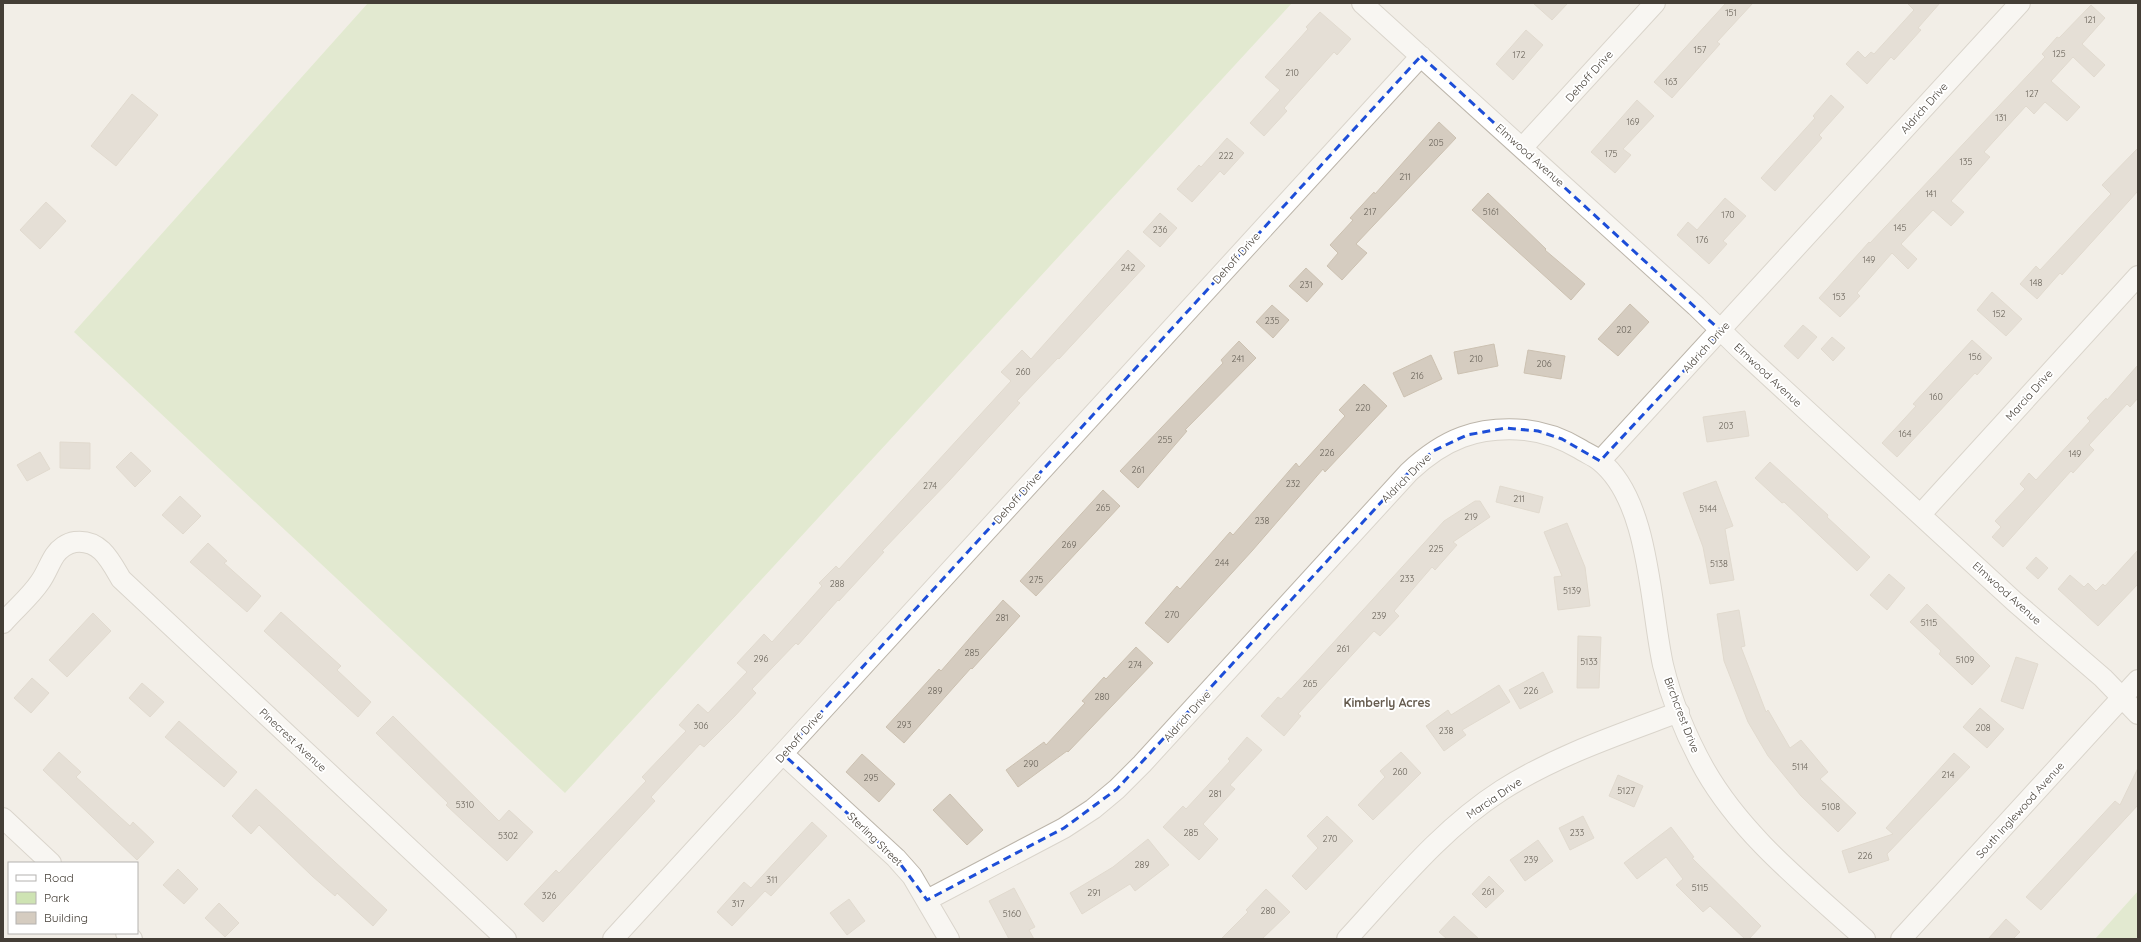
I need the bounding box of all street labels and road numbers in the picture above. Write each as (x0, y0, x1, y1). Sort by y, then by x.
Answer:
street label: Dehoff Drive (1562, 47, 1616, 105)
street label: Aldrich Drive (1897, 79, 1951, 137)
street label: Elmwood Avenue (1493, 120, 1567, 190)
street label: Dehoff Drive (1209, 229, 1263, 287)
street label: Aldrich Drive (1679, 318, 1733, 376)
street label: Elmwood Avenue (1731, 340, 1805, 410)
street label: Marcia Drive (2002, 367, 2056, 423)
street label: Aldrich Drive (1378, 450, 1434, 506)
street label: Dehoff Drive (990, 469, 1044, 527)
street label: Elmwood Avenue (1970, 558, 2044, 628)
street label: Birchcrest Drive (1661, 675, 1703, 755)
street label: Aldrich Drive (1160, 687, 1214, 745)
street label: Pinecrest Avenue (256, 705, 330, 775)
street label: Dehoff Drive (772, 708, 826, 766)
street label: South Inglewood Avenue (1973, 759, 2067, 861)
street label: Marcia Drive (1464, 774, 1524, 822)
street label: Sterling Street (844, 809, 906, 869)

